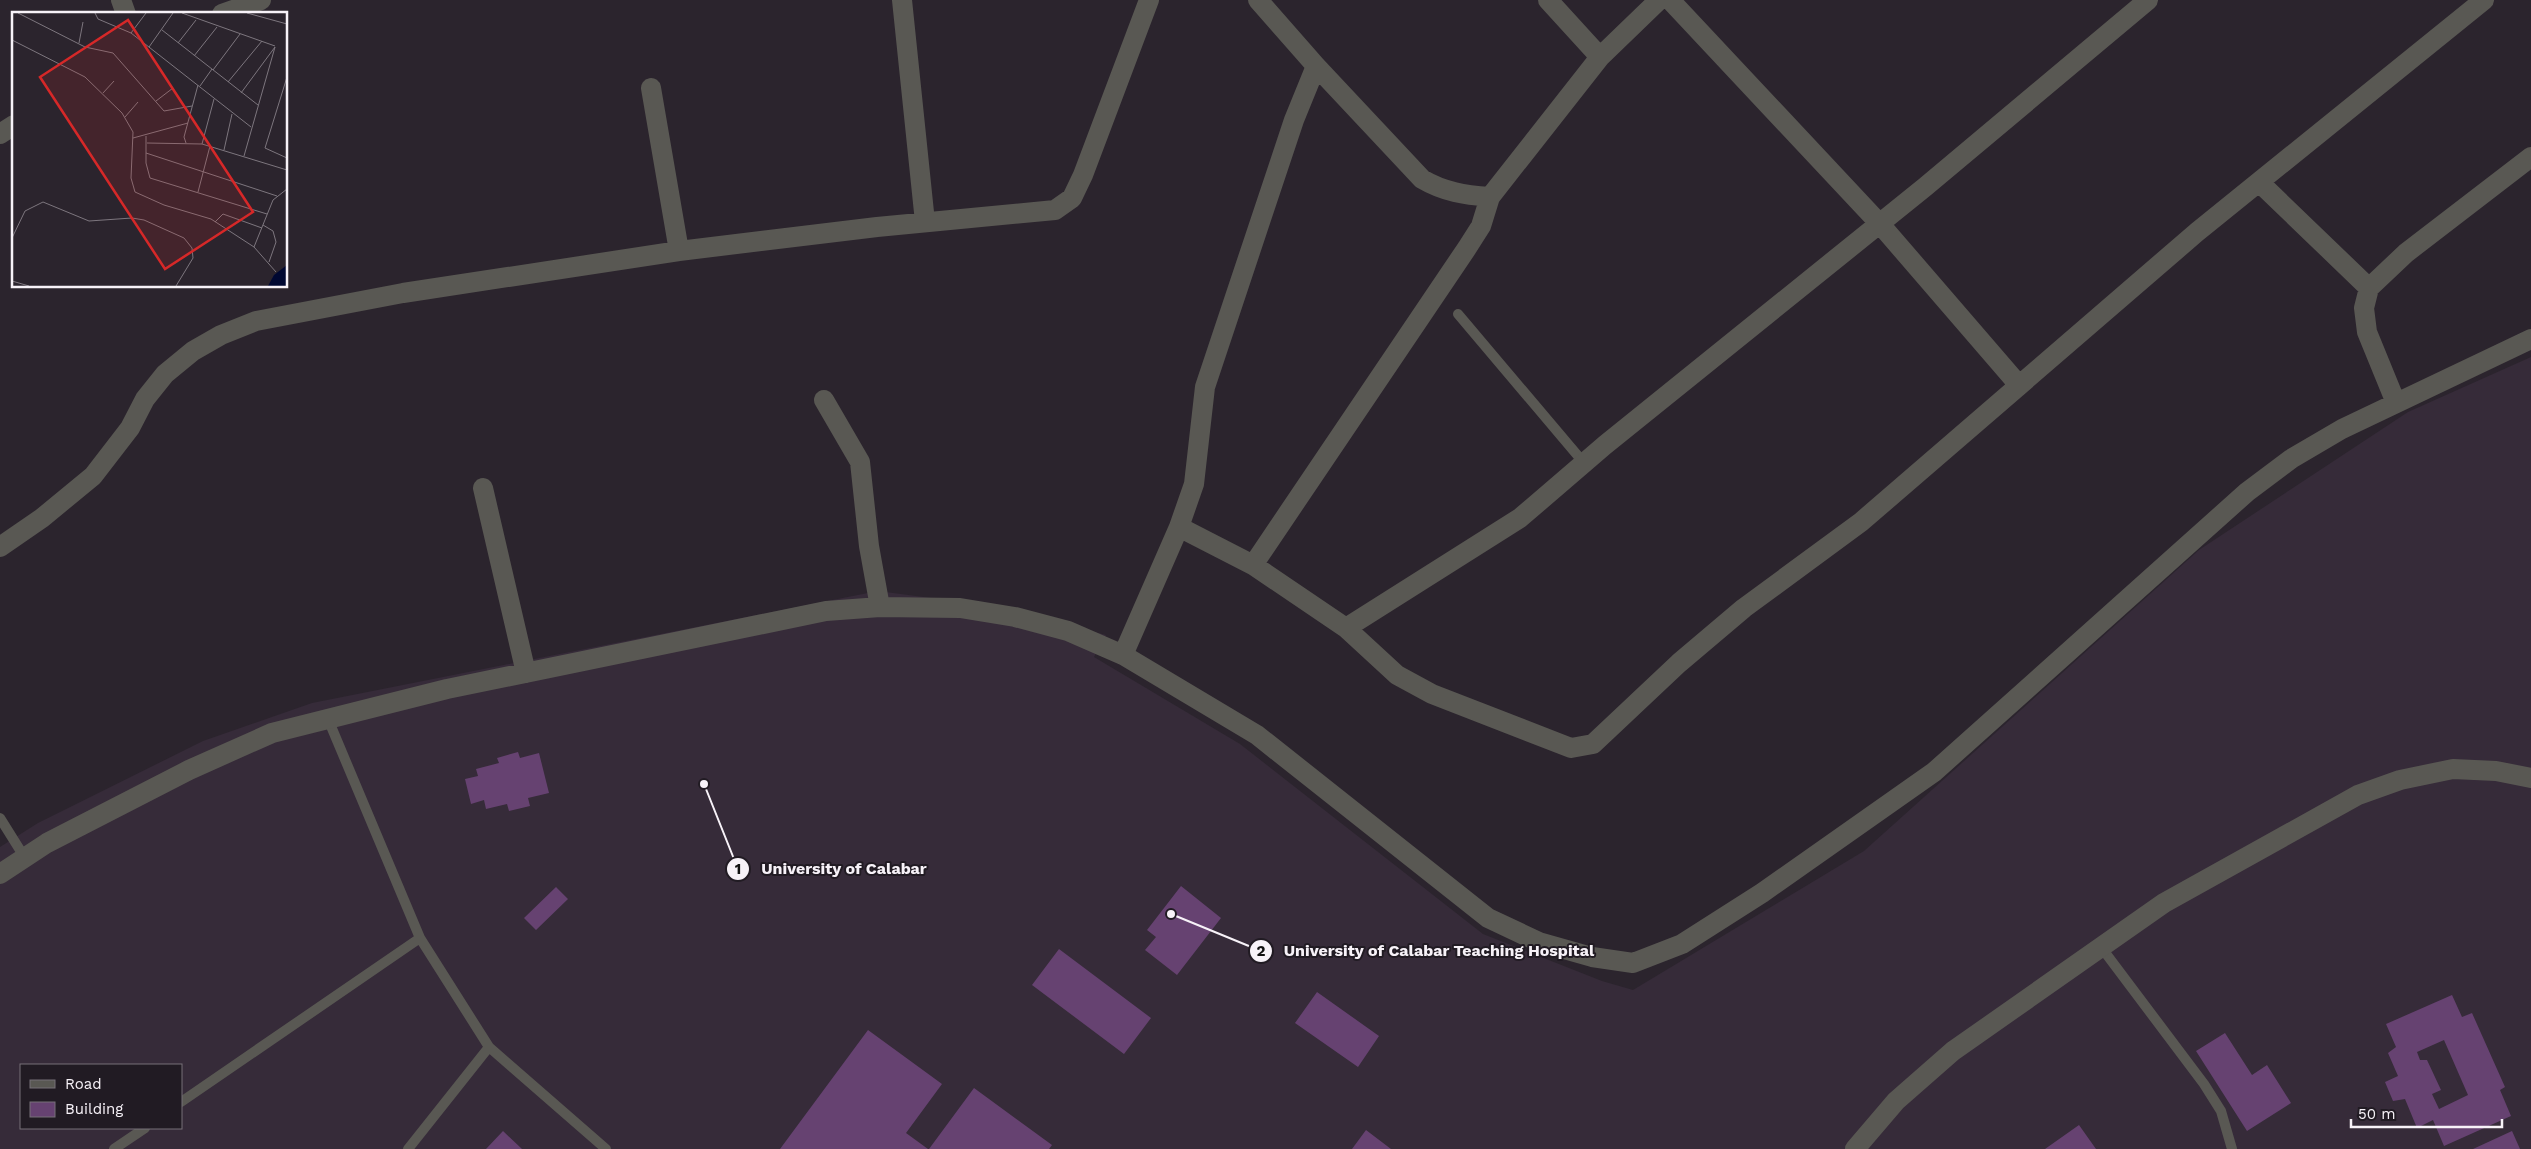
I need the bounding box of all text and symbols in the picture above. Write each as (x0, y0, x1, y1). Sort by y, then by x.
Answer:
inset map (12, 12, 288, 288)
callout: University of Calabar (726, 853, 937, 884)
text: University of Calabar (761, 859, 927, 878)
text: 1 (735, 860, 741, 878)
callout: University of Calabar Teaching Hospital (1249, 935, 1605, 966)
text: University of Calabar Teaching Hospital (1284, 941, 1595, 960)
text: 2 (1257, 942, 1266, 960)
legend (20, 1064, 182, 1129)
text: Road (65, 1075, 102, 1093)
scale bar (2351, 1096, 2502, 1128)
text: Building (65, 1100, 123, 1118)
text: 50 m (2358, 1105, 2395, 1123)

